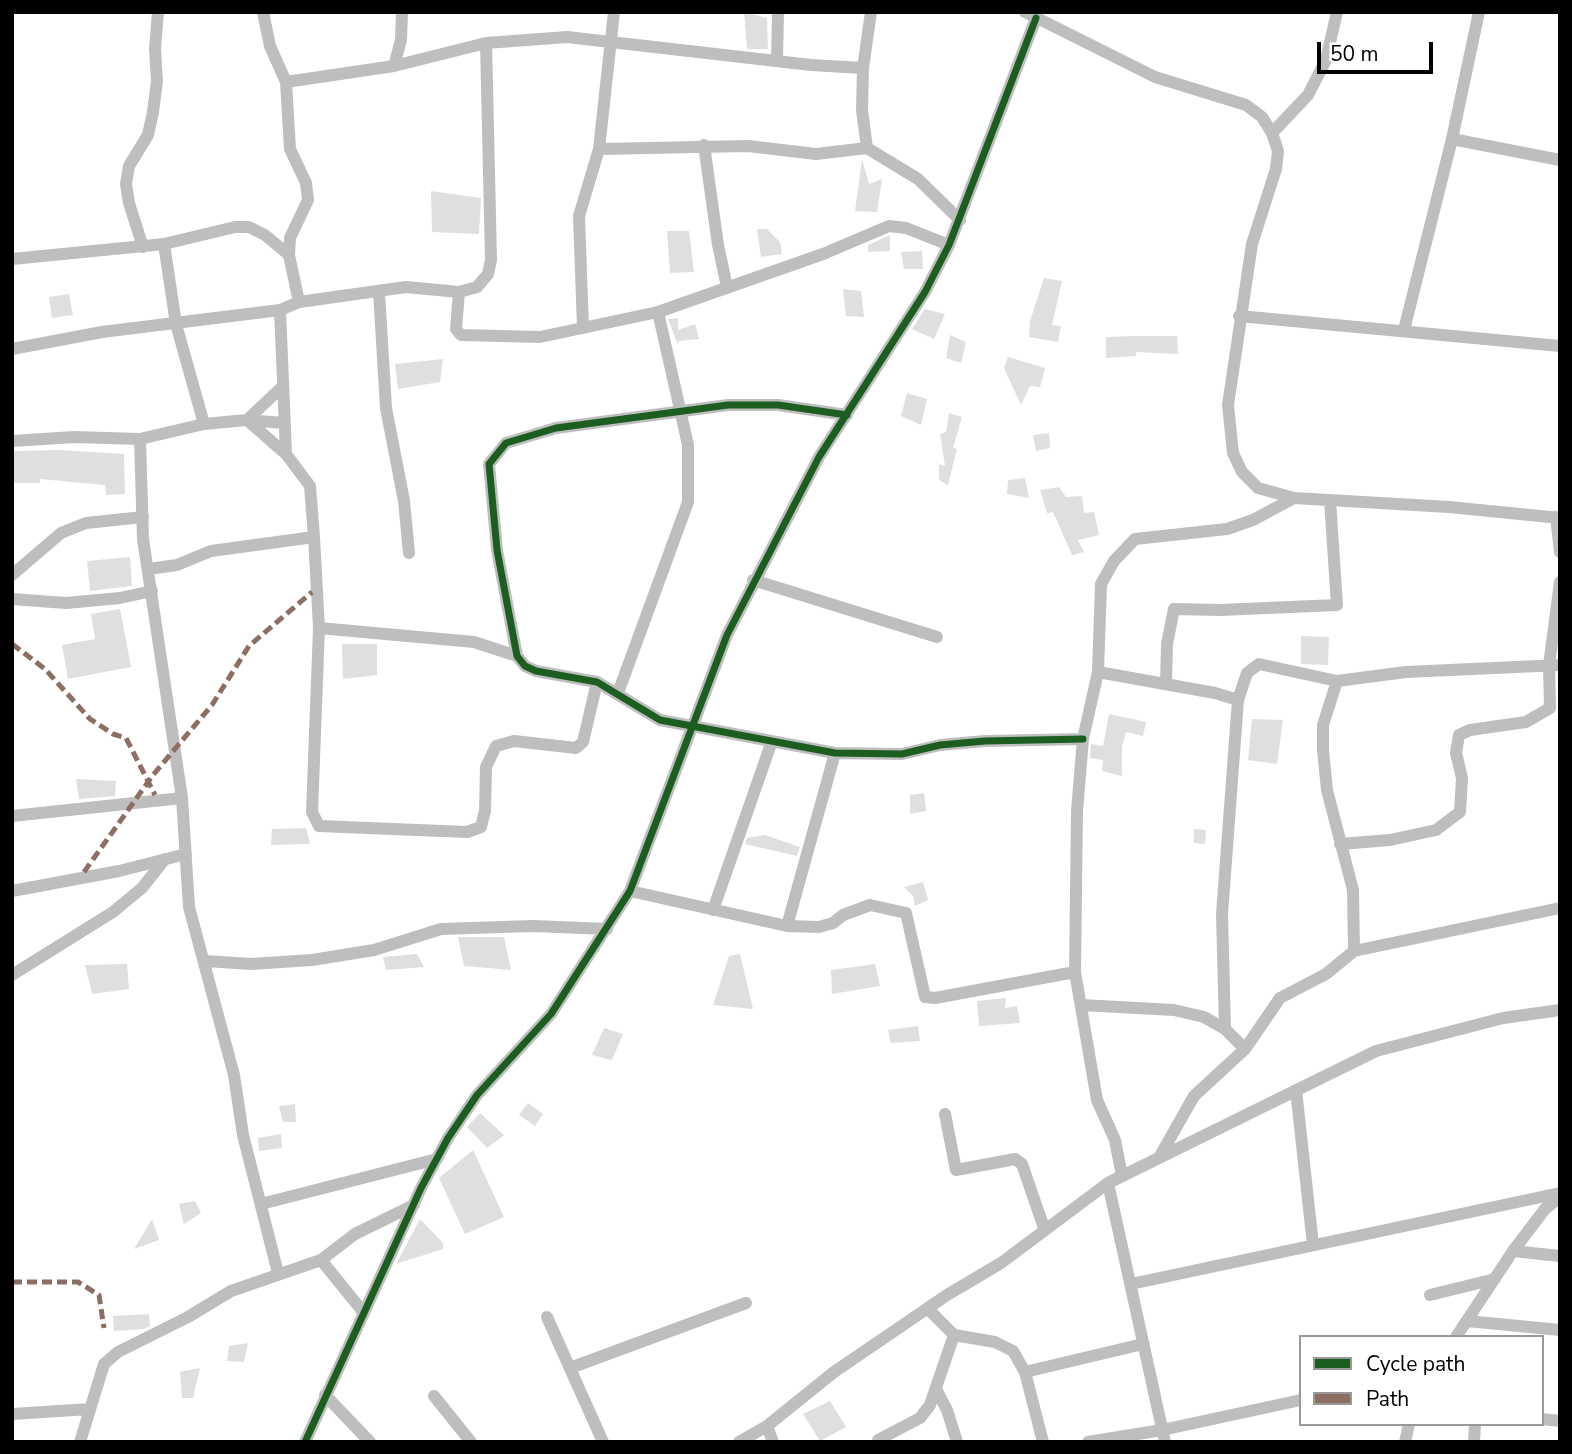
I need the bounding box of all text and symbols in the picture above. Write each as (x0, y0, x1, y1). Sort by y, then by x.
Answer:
scale bar (1320, 28, 1436, 72)
text: 50 m (1330, 40, 1379, 68)
legend (1299, 1335, 1544, 1426)
text: Cycle path (1366, 1350, 1465, 1378)
text: Path (1366, 1385, 1409, 1413)

